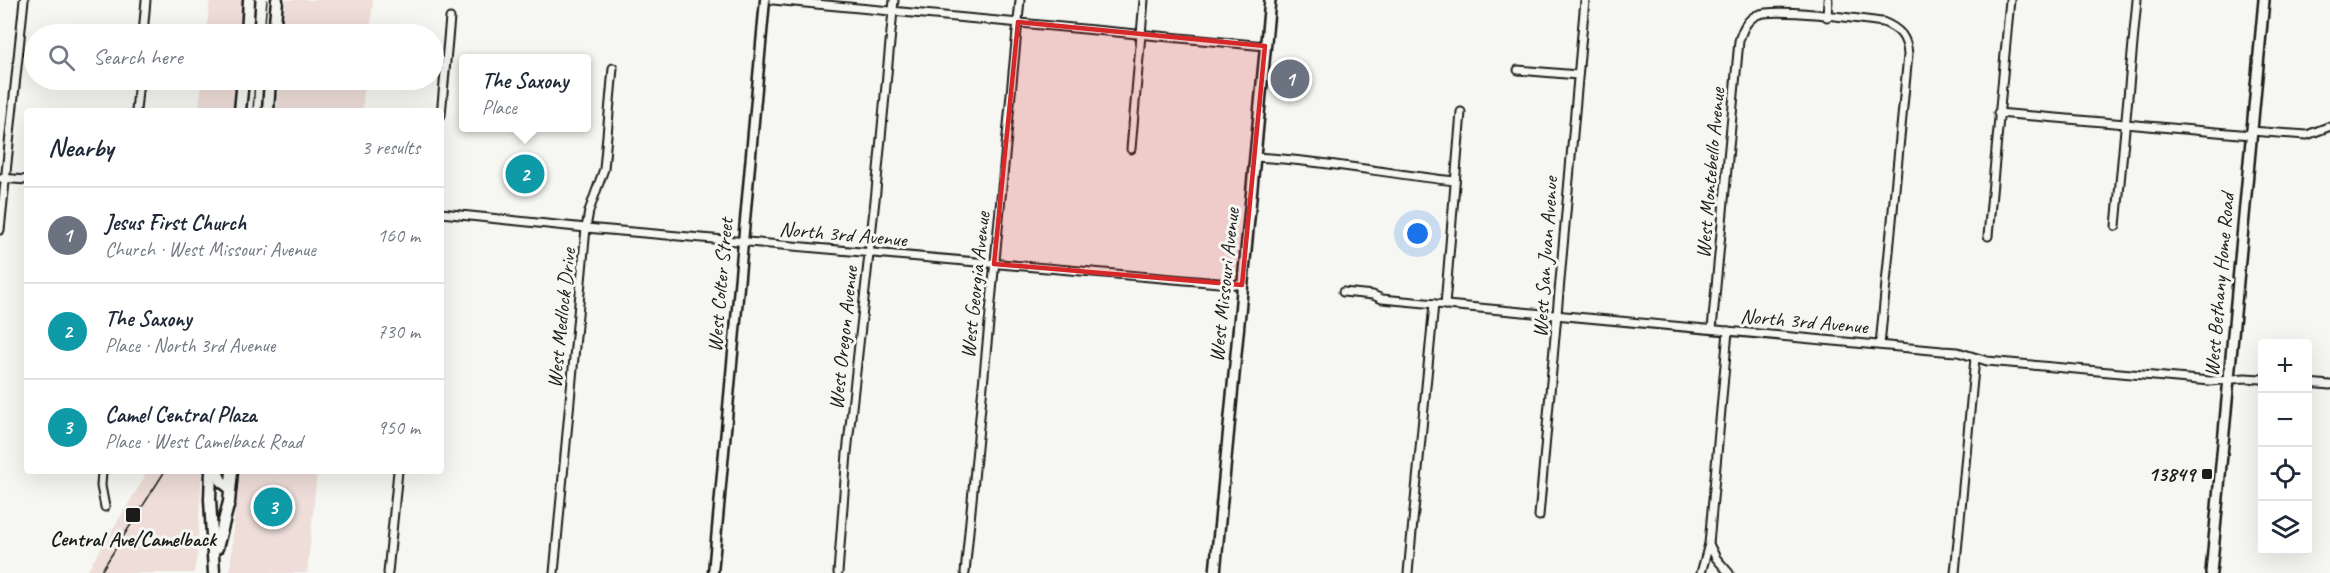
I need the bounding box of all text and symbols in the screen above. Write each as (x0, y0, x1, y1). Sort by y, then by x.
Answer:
search box (24, 24, 444, 90)
icon: search (45, 41, 78, 74)
text: Search here (93, 43, 183, 71)
popup (459, 54, 591, 132)
pin: 1 (1270, 56, 1310, 101)
text: The Saxony (482, 67, 568, 95)
street label: West Montebello Avenue (1690, 86, 1731, 259)
text: Place (482, 95, 517, 120)
text: Nearby (48, 131, 113, 164)
text: 3 results (361, 135, 420, 160)
pin: 2 (506, 152, 544, 196)
street label: West San Juan Avenue (1526, 174, 1564, 338)
street label: West Bethany Home Road (2198, 188, 2240, 378)
street label: West Missouri Avenue (1203, 206, 1245, 363)
text: Jesus First Church (105, 209, 246, 237)
street label: West Georgia Avenue (954, 209, 996, 359)
street label: West Colter Street (701, 215, 739, 353)
street label: North 3rd Avenue (778, 215, 909, 253)
your location (1403, 219, 1432, 248)
text: 1 (63, 223, 72, 248)
text: 160 m (377, 223, 420, 248)
text: Church · West Missouri Avenue (105, 237, 316, 262)
street label: West Medlock Drive (541, 246, 581, 389)
street label: West Oregon Avenue (823, 264, 864, 411)
street label: North 3rd Avenue (1739, 302, 1870, 340)
text: The Saxony (105, 305, 192, 333)
text: 2 (63, 319, 72, 344)
text: 730 m (377, 319, 420, 344)
text: Place · North 3rd Avenue (105, 333, 275, 358)
map controls (2258, 339, 2312, 555)
button: + (2258, 339, 2312, 393)
button: − (2258, 393, 2312, 447)
text: Camel Central Plaza (105, 401, 257, 429)
text: 3 (63, 415, 72, 440)
text: 950 m (377, 415, 420, 440)
text: Place · West Camelback Road (105, 429, 302, 454)
button: locate (2258, 447, 2312, 501)
place label: 13849 (2148, 461, 2198, 487)
marker: 13849 (2200, 467, 2214, 481)
pin: 3 (254, 484, 292, 530)
button: layers (2258, 501, 2312, 555)
marker: Central Ave/Camelback (124, 506, 142, 524)
place label: Central Ave/Camelback (50, 526, 218, 552)

